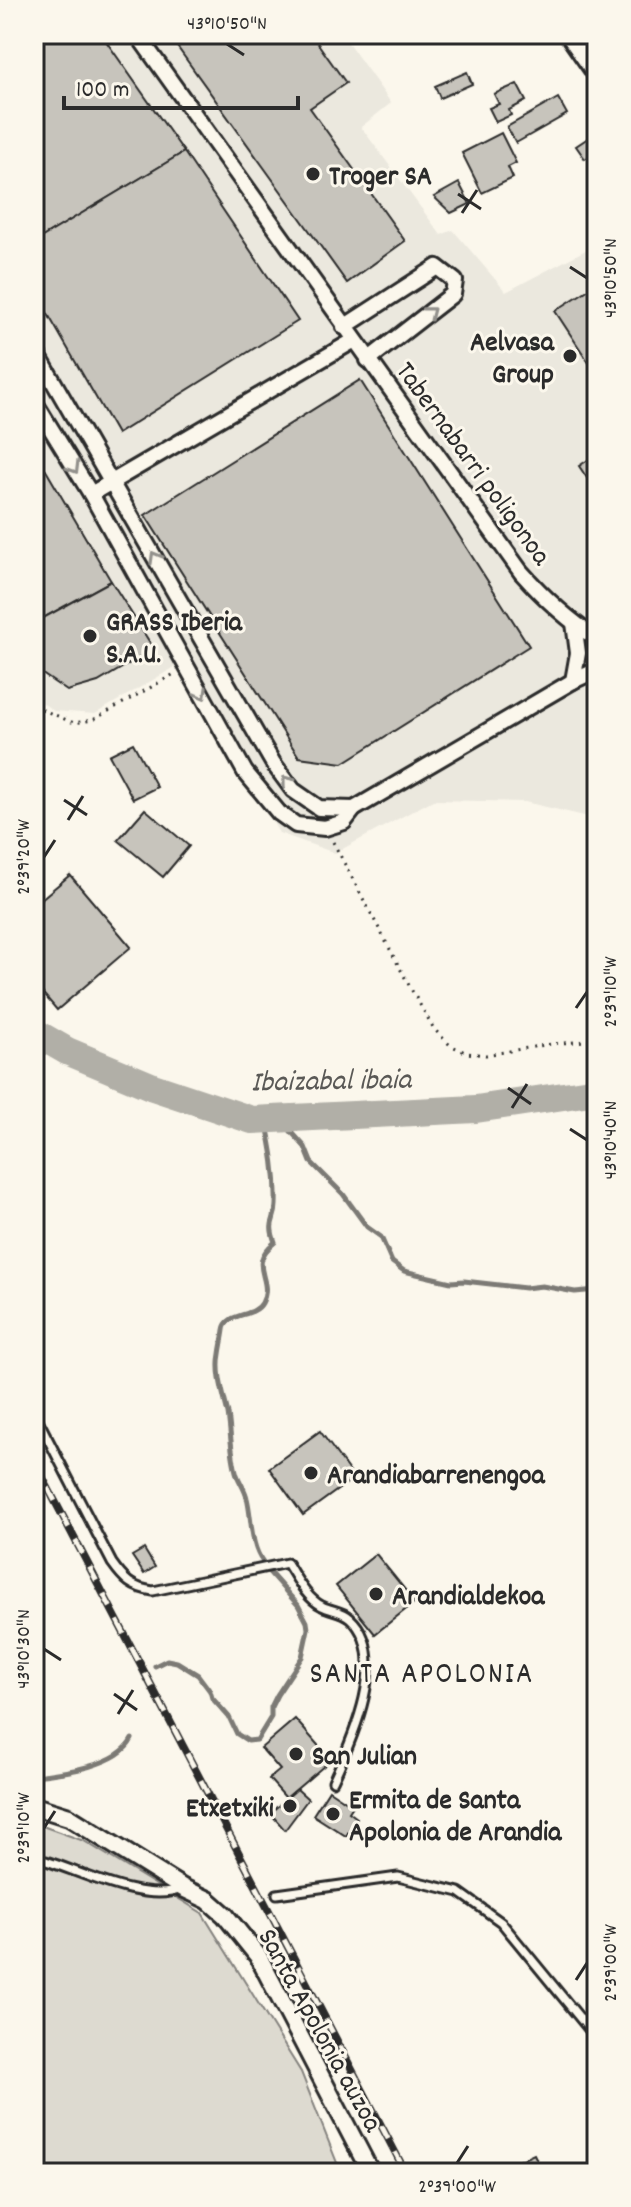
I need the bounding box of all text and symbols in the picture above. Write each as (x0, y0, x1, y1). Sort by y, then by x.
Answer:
text: 43°10'50"N (187, 11, 267, 39)
scale bar (64, 60, 298, 110)
text: 100 m (76, 74, 129, 108)
place label: Troger SA (329, 159, 432, 199)
marker: Troger SA (304, 165, 322, 183)
text: 43°10'50"N (598, 238, 626, 318)
one-way arrow (420, 307, 435, 322)
place label: Aelvasa Group (470, 325, 555, 397)
marker: Aelvasa Group (561, 347, 579, 365)
street label: Tabernabarri poligonoa (383, 355, 559, 576)
one-way arrow (65, 459, 80, 474)
one-way arrow (149, 551, 165, 566)
place label: GRASS Iberia S.A.U. (106, 605, 243, 677)
marker: GRASS Iberia S.A.U. (81, 627, 99, 645)
one-way arrow (192, 686, 207, 701)
one-way arrow (282, 776, 297, 790)
text: 2°39'20"W (11, 819, 39, 895)
text: 2°39'10"W (598, 956, 626, 1028)
water label: Ibaizabal ibaia (250, 1061, 414, 1106)
text: 43°10'40"N (598, 1100, 626, 1180)
place label: Arandiabarrenengoa (327, 1458, 545, 1498)
marker: Arandiabarrenengoa (302, 1464, 320, 1482)
place label: Arandialdekoa (392, 1579, 545, 1619)
marker: Arandialdekoa (367, 1585, 385, 1603)
text: 43°10'30"N (11, 1609, 39, 1689)
district label: SANTA APOLONIA (310, 1655, 534, 1698)
place label: San Julian (312, 1739, 417, 1779)
marker: San Julian (287, 1745, 305, 1763)
place label: Ermita de Santa Apolonia de Arandia (349, 1783, 562, 1855)
place label: Etxetxiki (186, 1791, 274, 1831)
text: 2°39'10"W (11, 1792, 39, 1864)
marker: Etxetxiki (281, 1797, 299, 1815)
marker: Ermita de Santa Apolonia de Arandia (324, 1805, 342, 1823)
street label: Santa Apolonia auzoa (245, 1922, 391, 2141)
text: 2°39'00"W (598, 1924, 626, 2002)
text: 2°39'00"W (418, 2174, 496, 2202)

